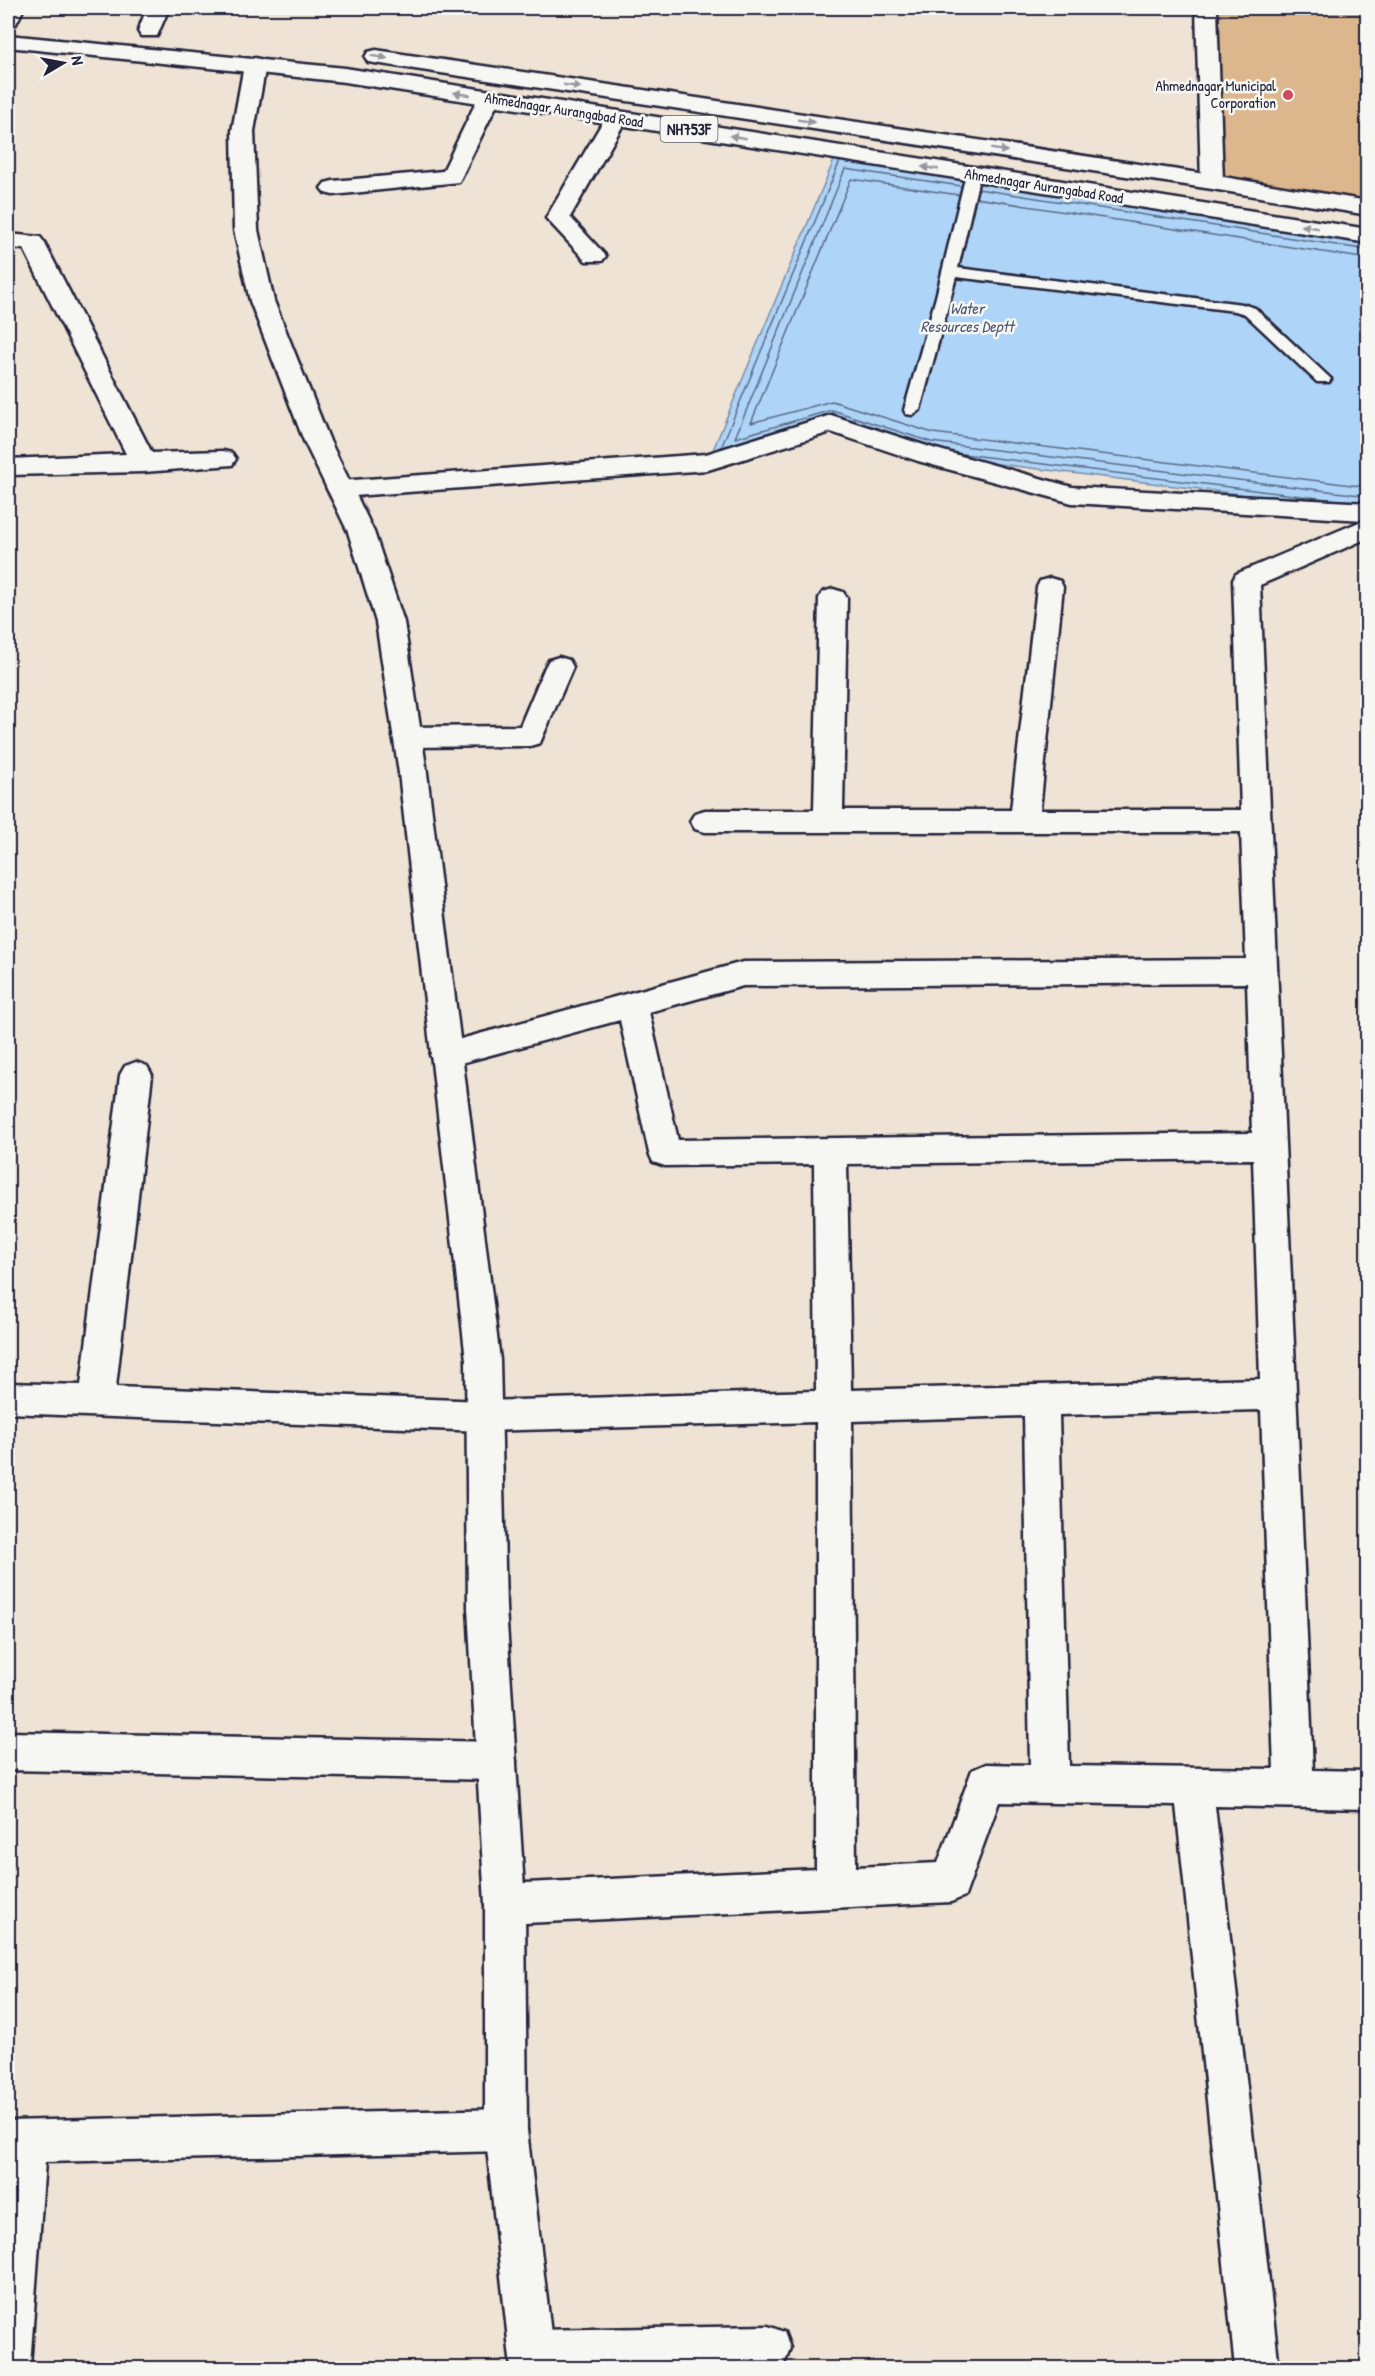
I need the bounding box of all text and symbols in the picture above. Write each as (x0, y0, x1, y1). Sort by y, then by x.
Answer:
north arrow (33, 33, 93, 93)
one-way arrow (370, 53, 389, 62)
text: N (66, 54, 89, 67)
place label: Ahmednagar Municipal Corporation (1155, 75, 1276, 113)
one-way arrow (563, 82, 582, 91)
street label: Ahmednagar Aurangabad Road (483, 87, 645, 132)
marker: Ahmednagar Municipal Corporation (1281, 88, 1295, 102)
one-way arrow (453, 89, 472, 98)
road number: NH753F (660, 116, 718, 142)
one-way arrow (797, 117, 816, 126)
one-way arrow (728, 132, 747, 141)
one-way arrow (990, 146, 1009, 155)
one-way arrow (921, 163, 940, 172)
street label: Ahmednagar Aurangabad Road (963, 163, 1125, 208)
one-way arrow (1300, 223, 1319, 232)
water label: Water Resources Deptt (920, 297, 1016, 337)

